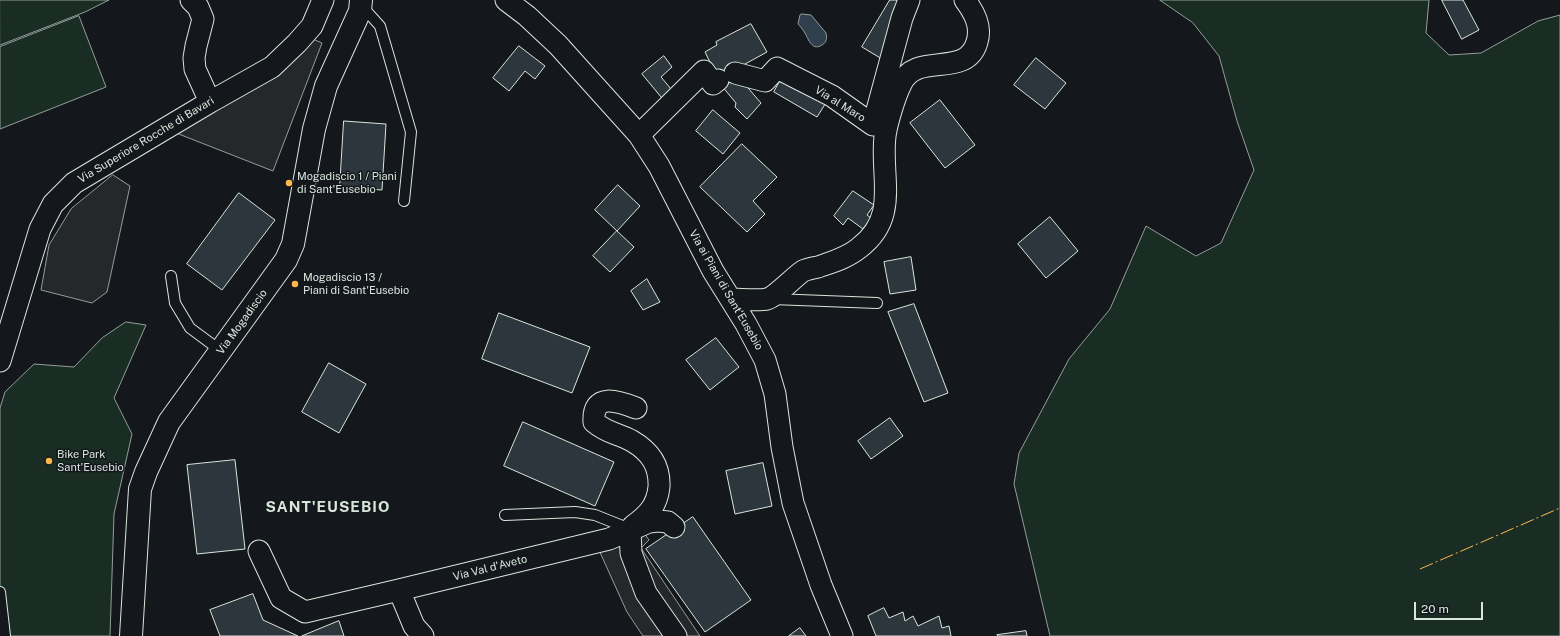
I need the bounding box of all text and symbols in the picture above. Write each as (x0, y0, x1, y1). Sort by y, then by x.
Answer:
street label: Via al Maro (812, 83, 868, 125)
street label: Via Superiore Rocche di Bavari (76, 94, 216, 186)
place label: Mogadiscio 1 / Piani di Sant'Eusebio (297, 170, 397, 196)
marker: Mogadiscio 1 / Piani di Sant'Eusebio (284, 178, 294, 188)
street label: Via ai Piani di Sant'Eusebio (686, 228, 766, 352)
place label: Mogadiscio 13 / Piani di Sant'Eusebio (303, 271, 409, 297)
marker: Mogadiscio 13 / Piani di Sant'Eusebio (290, 279, 300, 289)
street label: Via Mogadiscio (214, 287, 270, 357)
place label: Bike Park Sant'Eusebio (57, 448, 124, 474)
marker: Bike Park Sant'Eusebio (44, 456, 54, 466)
district label: SANT'EUSEBIO (266, 498, 390, 516)
street label: Via Val d'Aveto (452, 552, 528, 584)
scale bar (1416, 594, 1485, 620)
text: 20 m (1421, 602, 1449, 616)

